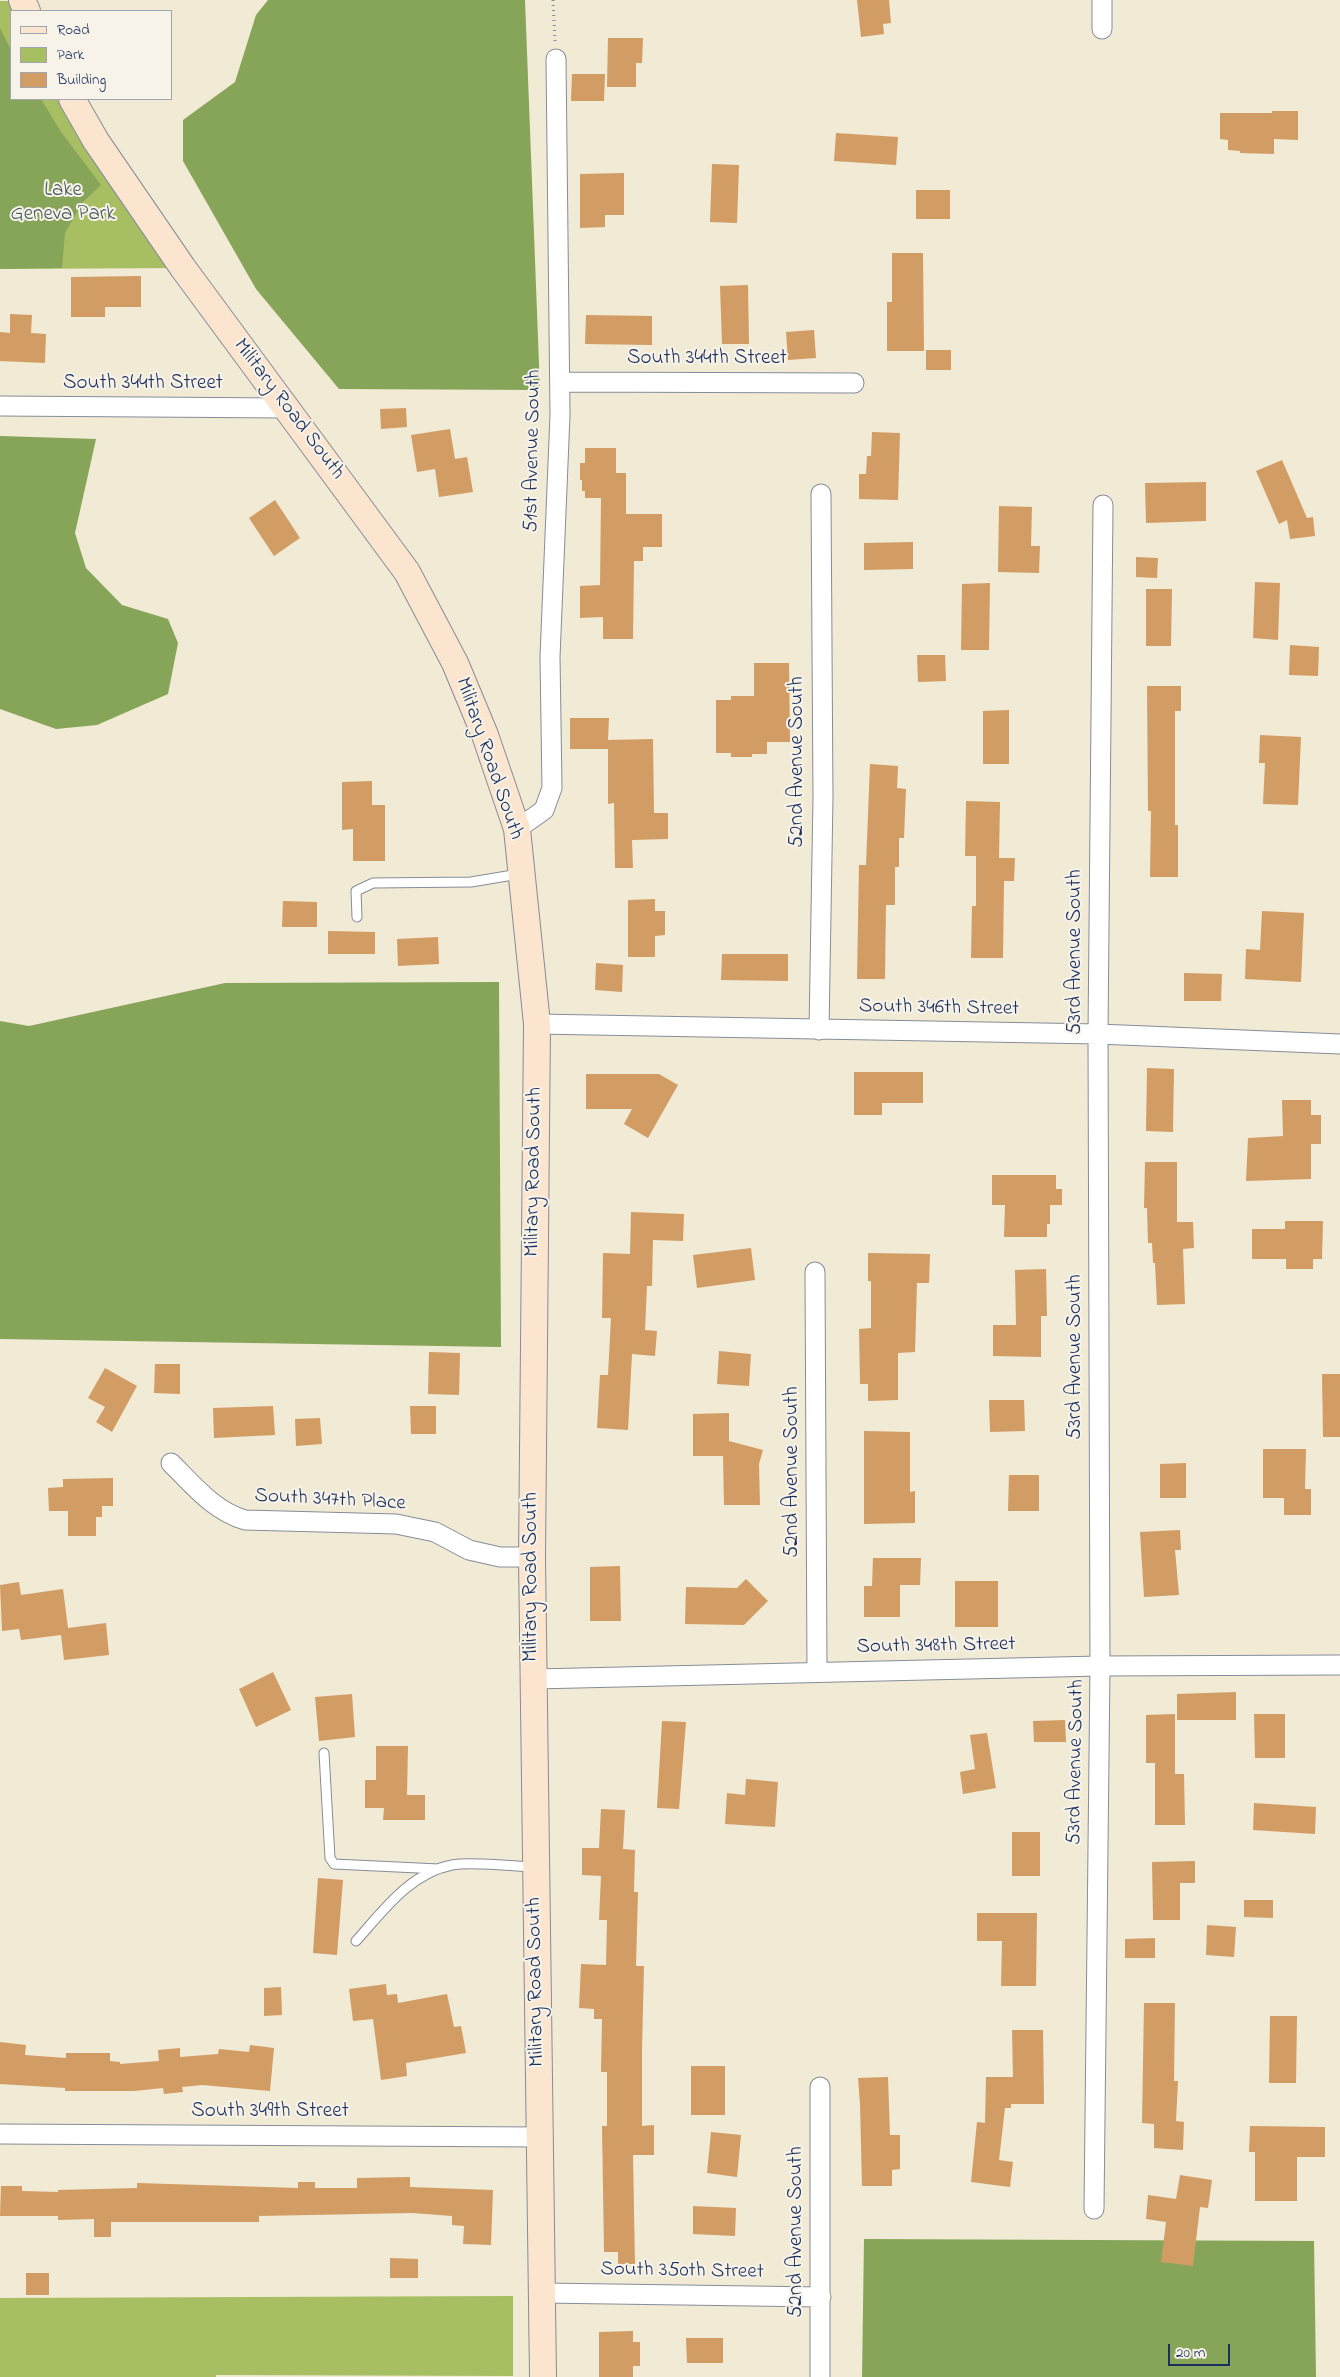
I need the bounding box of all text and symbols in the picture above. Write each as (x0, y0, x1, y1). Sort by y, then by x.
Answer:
legend (10, 10, 172, 100)
text: Road (57, 19, 90, 41)
text: Park (57, 44, 84, 66)
text: Building (57, 69, 106, 91)
park label: Lake Geneva Park (11, 179, 115, 229)
street label: Military Road South (227, 335, 349, 485)
street label: South 344th Street (627, 347, 787, 373)
street label: 51st Avenue South (520, 369, 548, 533)
street label: South 344th Street (63, 372, 223, 398)
street label: Military Road South (448, 675, 528, 843)
street label: 52nd Avenue South (786, 676, 812, 848)
street label: 53rd Avenue South (1064, 869, 1090, 1035)
street label: South 346th Street (859, 995, 1019, 1023)
street label: Military Road South (521, 1087, 549, 1257)
street label: 53rd Avenue South (1064, 1274, 1090, 1440)
street label: 52nd Avenue South (781, 1386, 807, 1558)
street label: South 347th Place (254, 1484, 406, 1518)
street label: Military Road South (520, 1492, 546, 1662)
street label: South 348th Street (856, 1633, 1016, 1661)
street label: 53rd Avenue South (1063, 1679, 1091, 1845)
street label: Military Road South (523, 1897, 551, 2067)
street label: South 349th Street (191, 2100, 349, 2126)
street label: 52nd Avenue South (785, 2146, 811, 2318)
street label: South 350th Street (600, 2258, 764, 2286)
scale bar (1170, 2334, 1232, 2366)
text: 20 m (1176, 2342, 1205, 2364)

